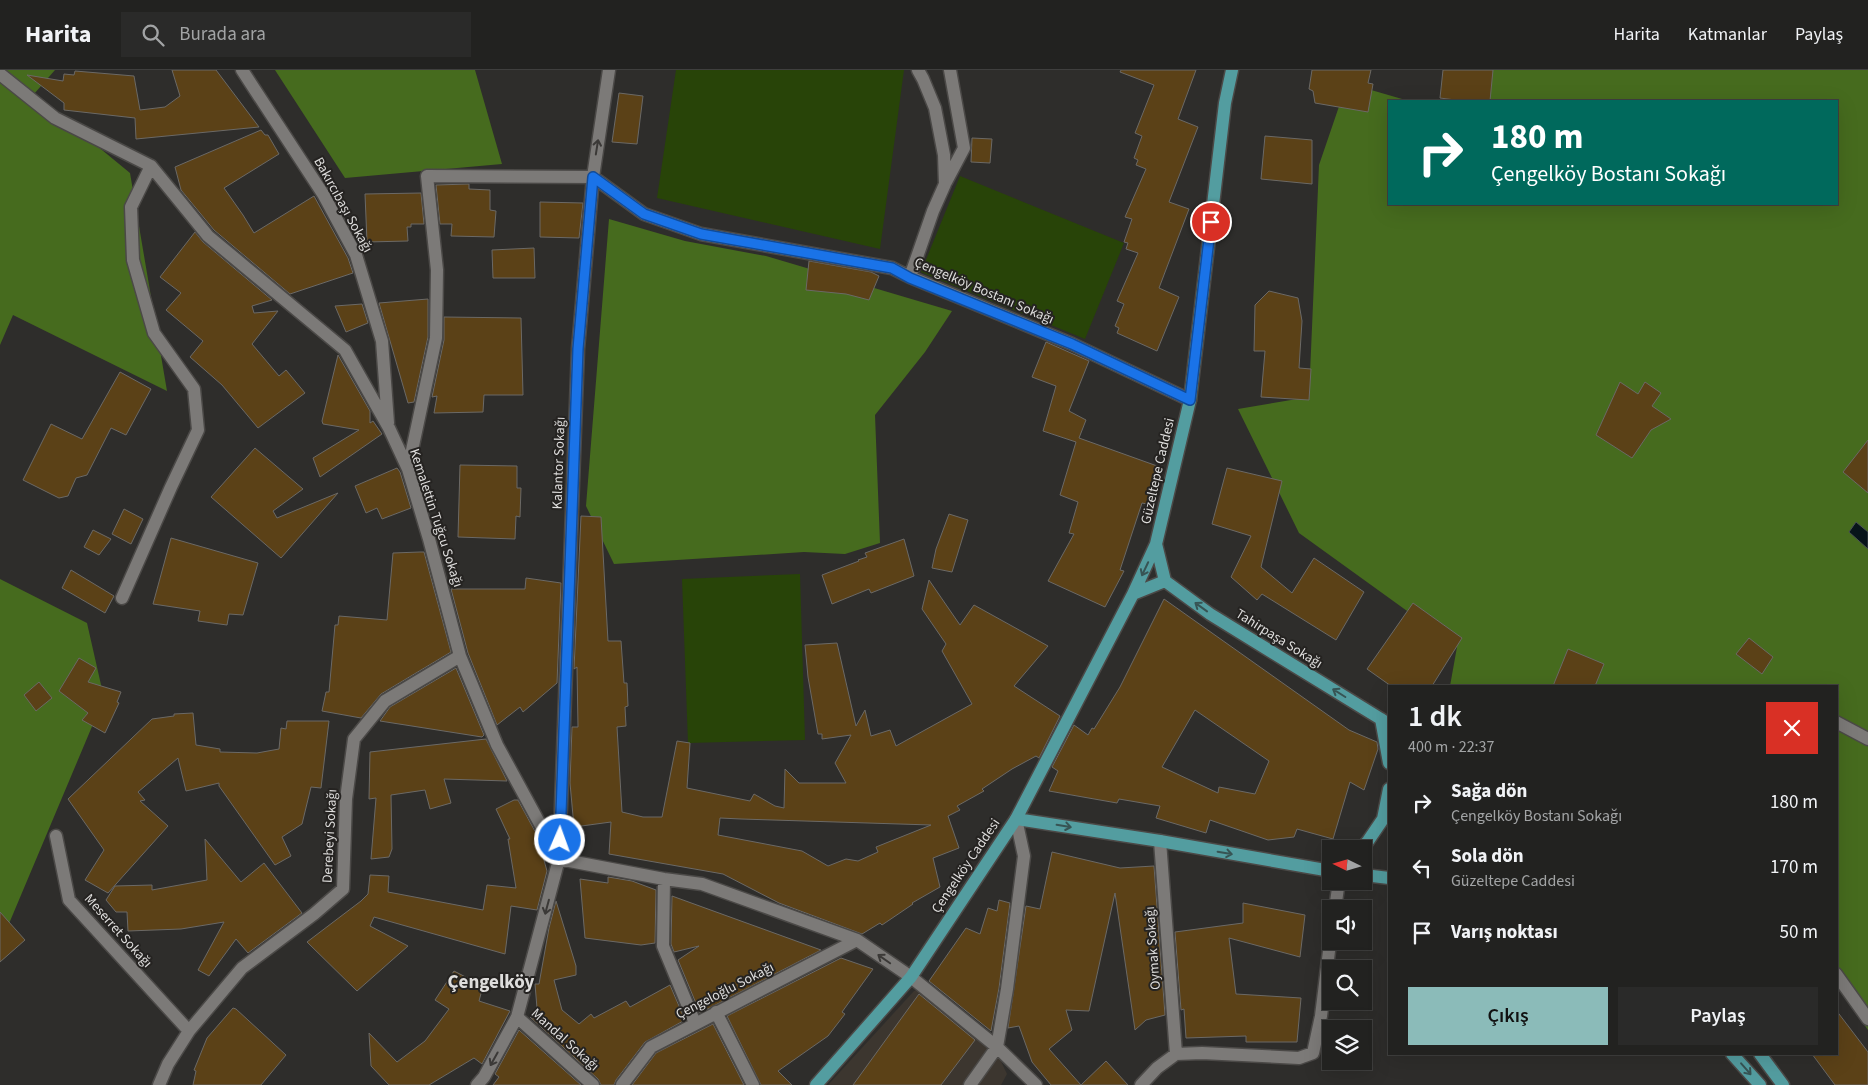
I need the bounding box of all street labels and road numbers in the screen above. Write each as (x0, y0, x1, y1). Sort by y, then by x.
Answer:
street label: Bakırcıbaşı Sokağı (308, 154, 378, 256)
street label: Çengelköy Bostanı Sokağı (911, 253, 1057, 329)
street label: Kalantor Sokağı (547, 416, 571, 510)
street label: Güzeltepe Caddesi (1136, 416, 1180, 526)
street label: Kemalettin Tuğcu Sokağı (404, 446, 468, 590)
street label: Tahirpaşa Sokağı (1232, 604, 1326, 674)
street label: Derebeyi Sokağı (318, 788, 342, 884)
street label: Çengelköy Caddesi (927, 815, 1005, 917)
street label: Meserret Sokağı (79, 890, 157, 972)
street label: Oymak Sokağı (1140, 906, 1166, 990)
street label: Çengeloğlu Sokağı (672, 958, 778, 1024)
street label: Mandal Sokağı (527, 1004, 603, 1076)

